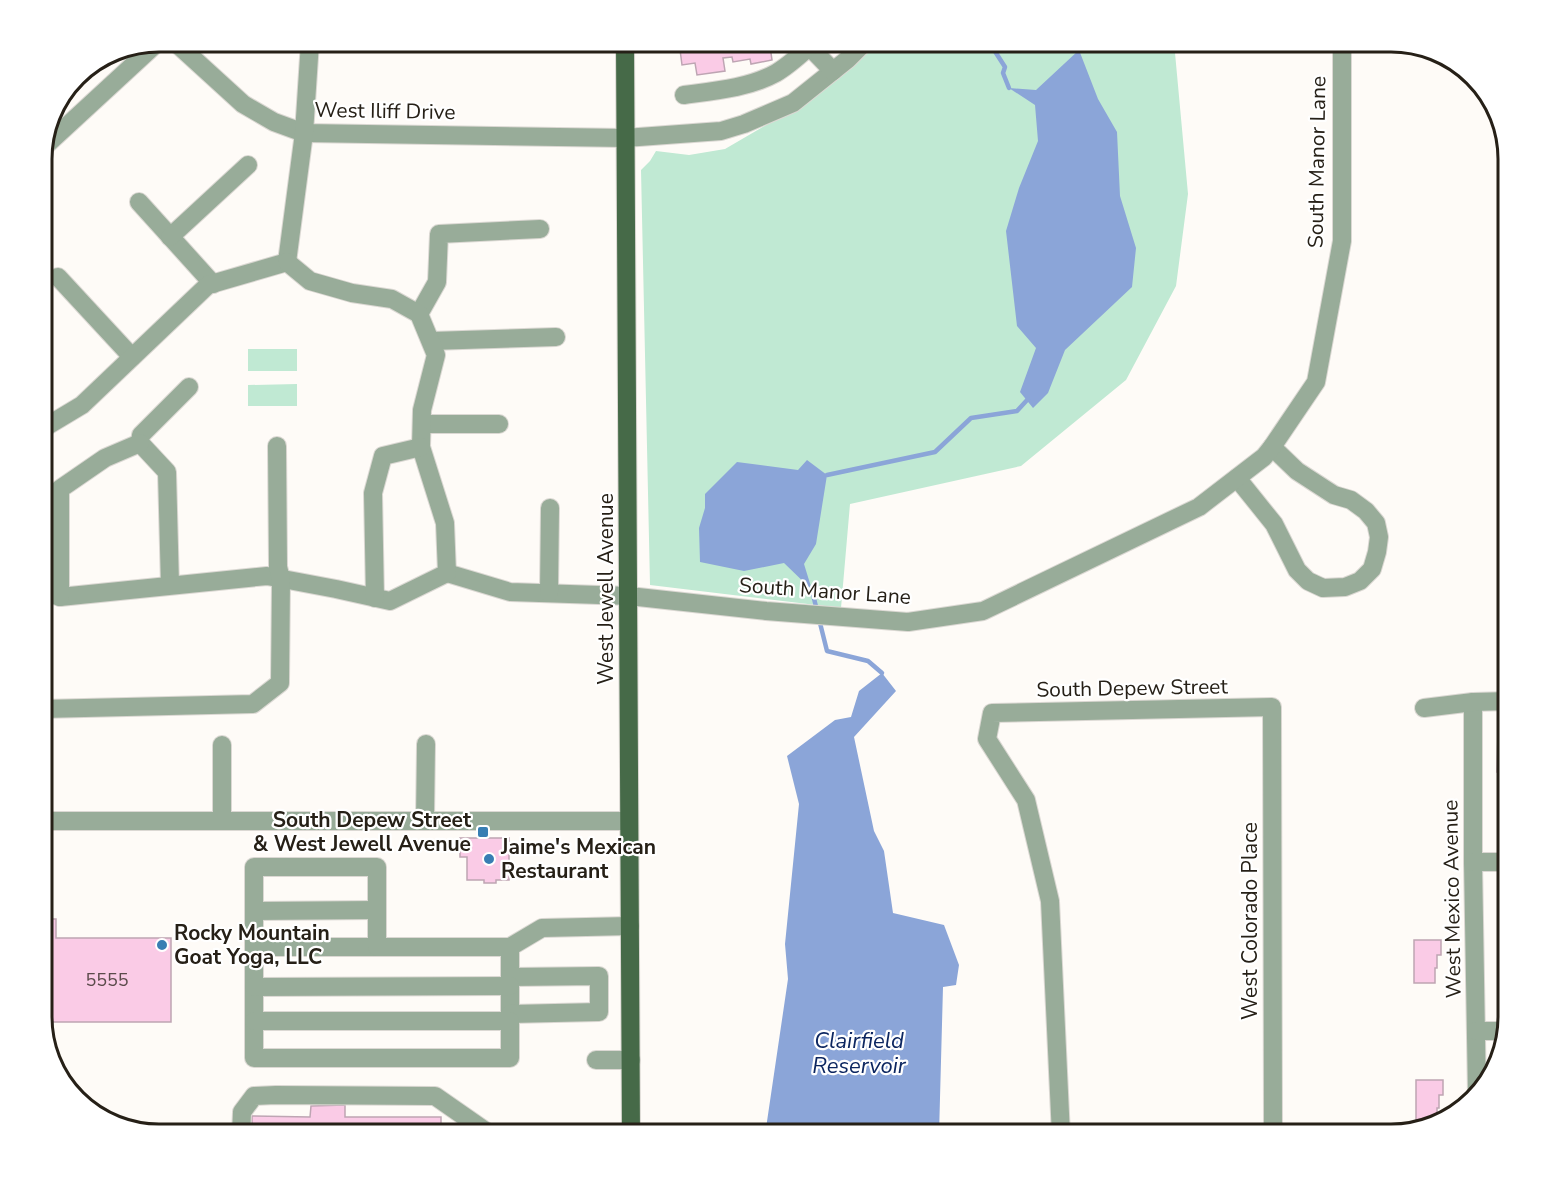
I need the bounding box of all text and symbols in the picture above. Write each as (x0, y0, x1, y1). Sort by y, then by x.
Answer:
street label: South Manor Lane (1301, 76, 1333, 248)
street label: West Iliff Drive (314, 96, 456, 126)
street label: West Jewell Avenue (592, 493, 620, 685)
street label: South Manor Lane (738, 571, 912, 611)
street label: South Depew Street (1036, 672, 1229, 704)
street label: West Mexico Avenue (1436, 799, 1468, 999)
place label: South Depew Street & West Jewell Avenue (253, 806, 472, 858)
street label: West Colorado Place (1236, 822, 1264, 1020)
marker: South Depew Street & West Jewell Avenue (476, 825, 490, 839)
place label: Jaime's Mexican Restaurant (500, 833, 656, 885)
marker: Jaime's Mexican Restaurant (482, 852, 496, 866)
place label: Rocky Mountain Goat Yoga, LLC (174, 919, 330, 971)
marker: Rocky Mountain Goat Yoga, LLC (155, 938, 169, 952)
house number: 5555 (85, 968, 129, 992)
water label: Clairfield Reservoir (812, 1026, 907, 1081)

